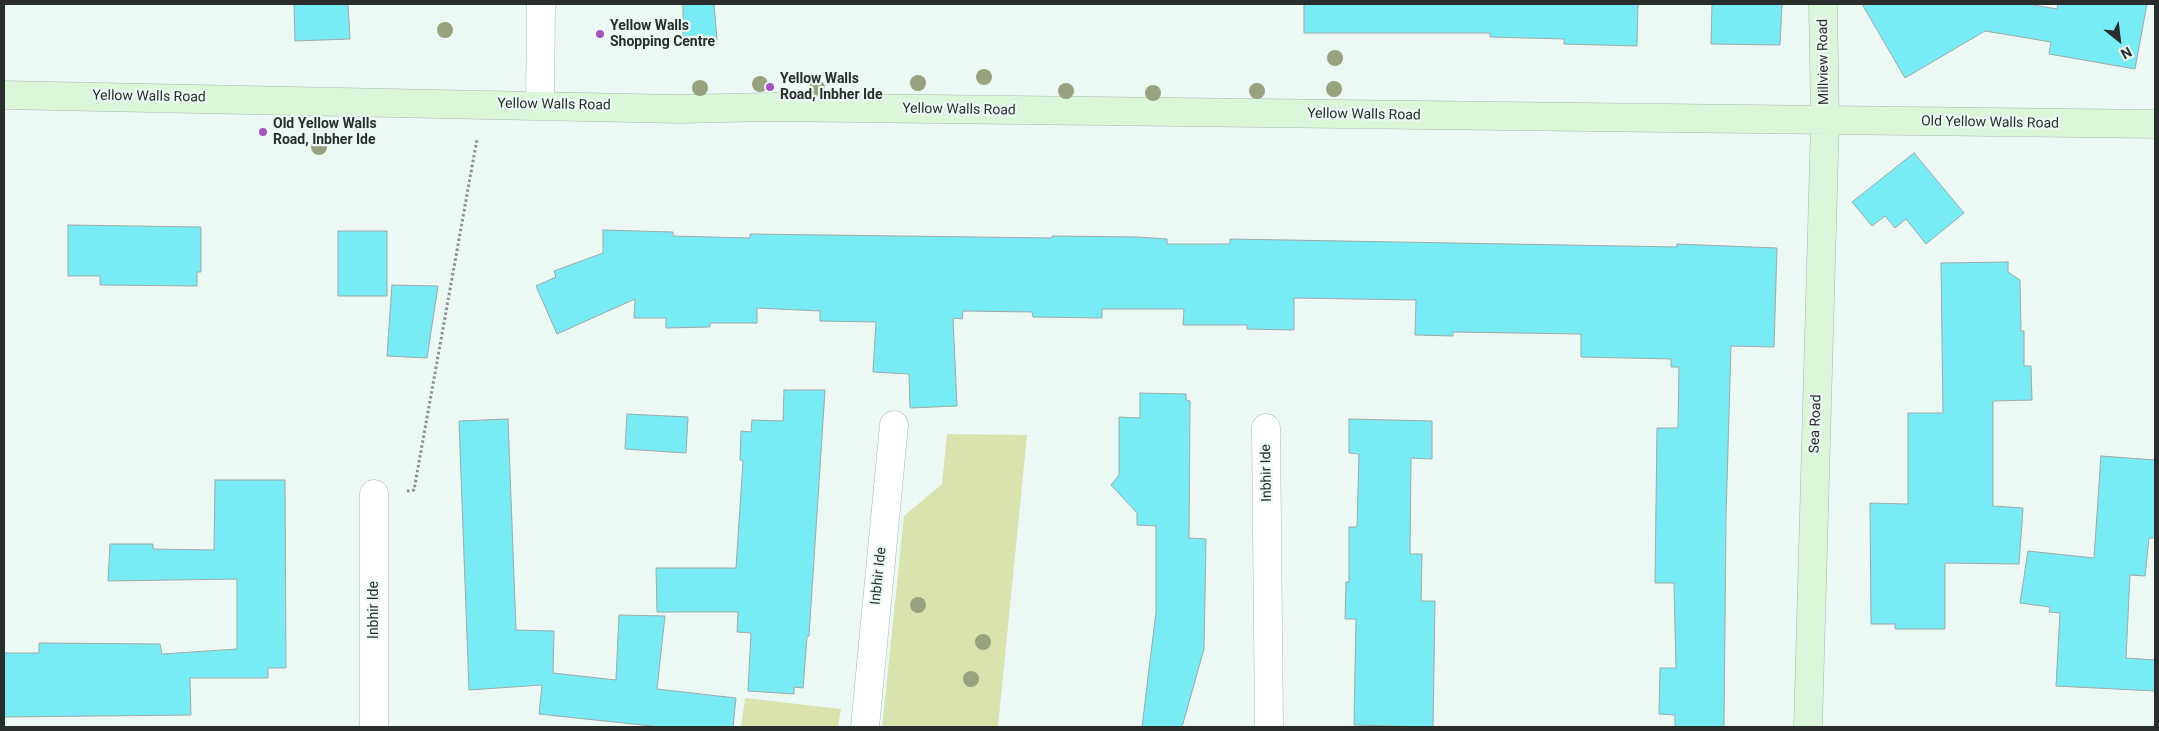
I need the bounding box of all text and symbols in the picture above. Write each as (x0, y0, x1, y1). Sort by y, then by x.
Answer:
north arrow (2094, 15, 2144, 65)
place label: Yellow Walls Shopping Centre (610, 18, 715, 50)
street label: Millview Road (1815, 19, 1833, 105)
marker: Yellow Walls Shopping Centre (594, 28, 606, 40)
text: N (2118, 44, 2134, 63)
place label: Yellow Walls Road, Inbher Ide (780, 71, 883, 104)
marker: Yellow Walls Road, Inbher Ide (764, 81, 776, 93)
street label: Yellow Walls Road (92, 88, 206, 106)
street label: Yellow Walls Road (497, 96, 611, 114)
street label: Yellow Walls Road (902, 101, 1016, 119)
street label: Yellow Walls Road (1307, 106, 1421, 124)
street label: Old Yellow Walls Road (1921, 113, 2059, 133)
place label: Old Yellow Walls Road, Inbher Ide (273, 116, 377, 148)
marker: Old Yellow Walls Road, Inbher Ide (257, 126, 269, 138)
street label: Sea Road (1807, 394, 1825, 454)
street label: Inbhir Ide (1258, 444, 1276, 502)
street label: Inbhir Ide (868, 546, 890, 606)
street label: Inbhir Ide (366, 581, 382, 639)

